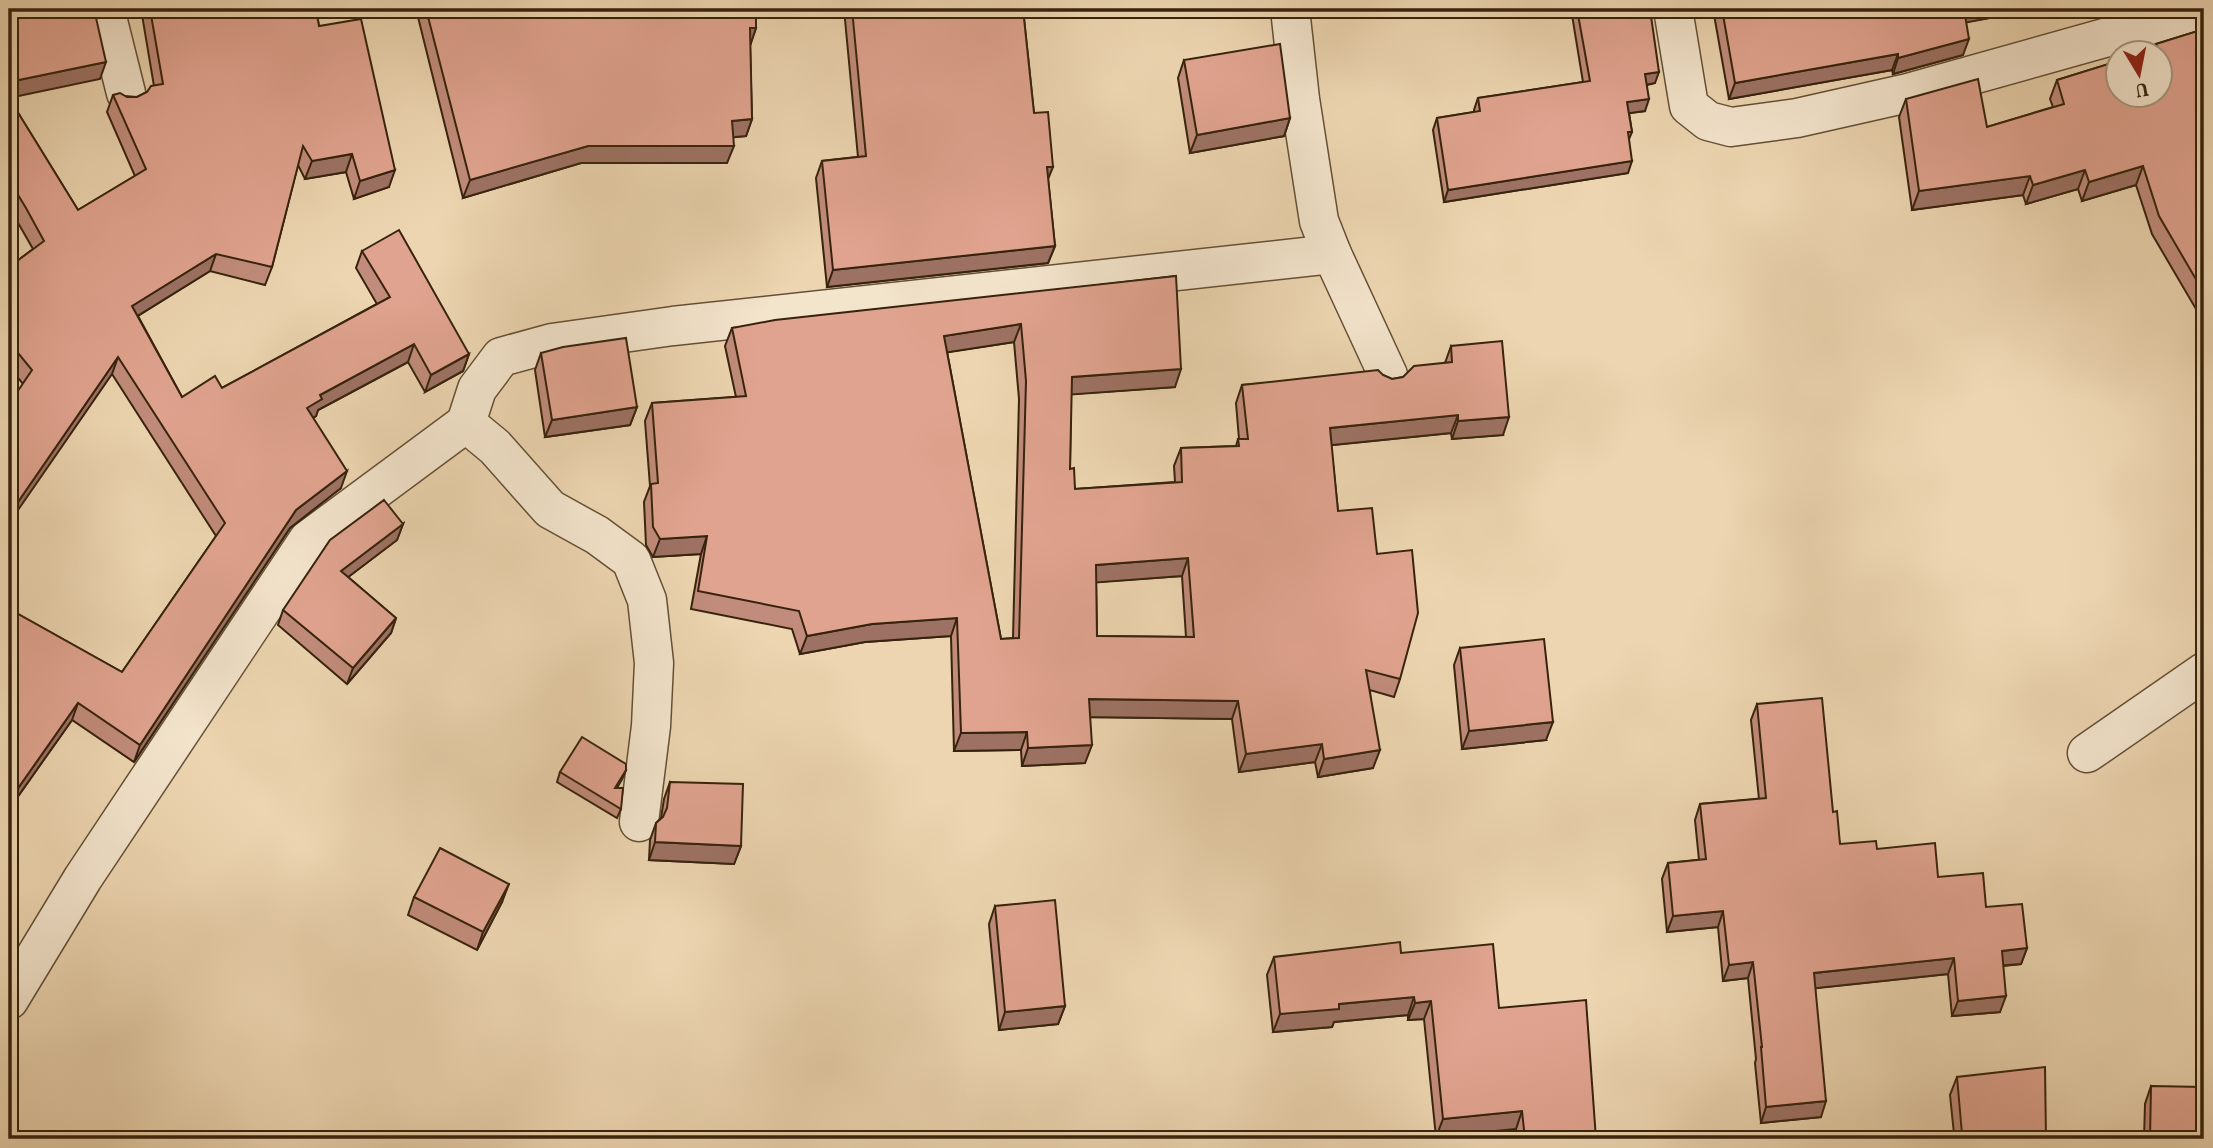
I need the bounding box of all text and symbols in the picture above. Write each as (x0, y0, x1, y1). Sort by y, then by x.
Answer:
north arrow (2104, 38, 2174, 108)
text: U (2133, 75, 2150, 103)

